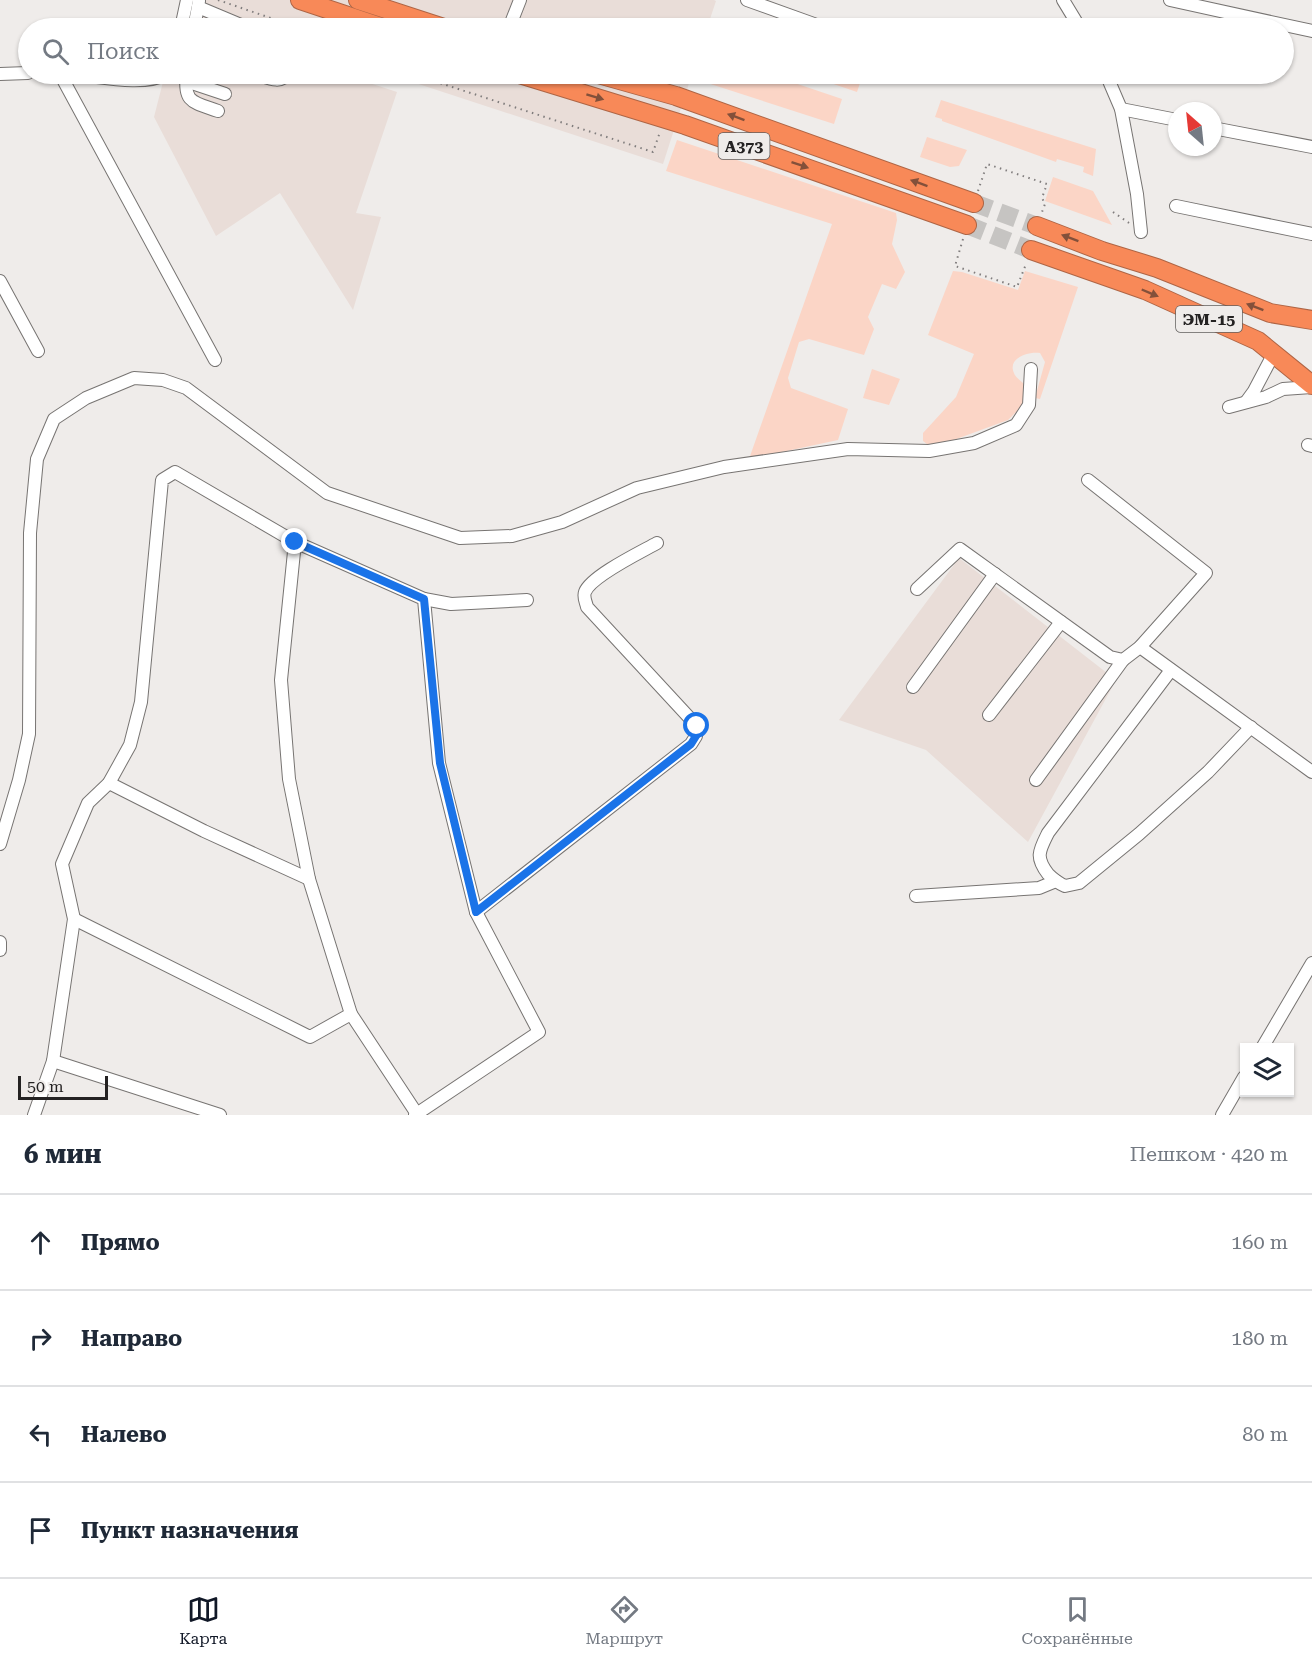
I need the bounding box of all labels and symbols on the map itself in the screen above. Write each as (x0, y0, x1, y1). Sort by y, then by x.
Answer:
one-way arrow (586, 93, 604, 102)
north arrow (1168, 102, 1222, 156)
one-way arrow (727, 112, 745, 122)
road number: A373 (718, 133, 770, 159)
one-way arrow (791, 161, 809, 171)
one-way arrow (910, 178, 928, 188)
one-way arrow (1060, 233, 1078, 243)
one-way arrow (1141, 288, 1159, 298)
one-way arrow (1246, 302, 1264, 311)
road number: ЭМ-15 (1176, 306, 1242, 332)
route end (281, 528, 307, 554)
route start (683, 712, 709, 738)
scale bar (18, 1073, 108, 1100)

